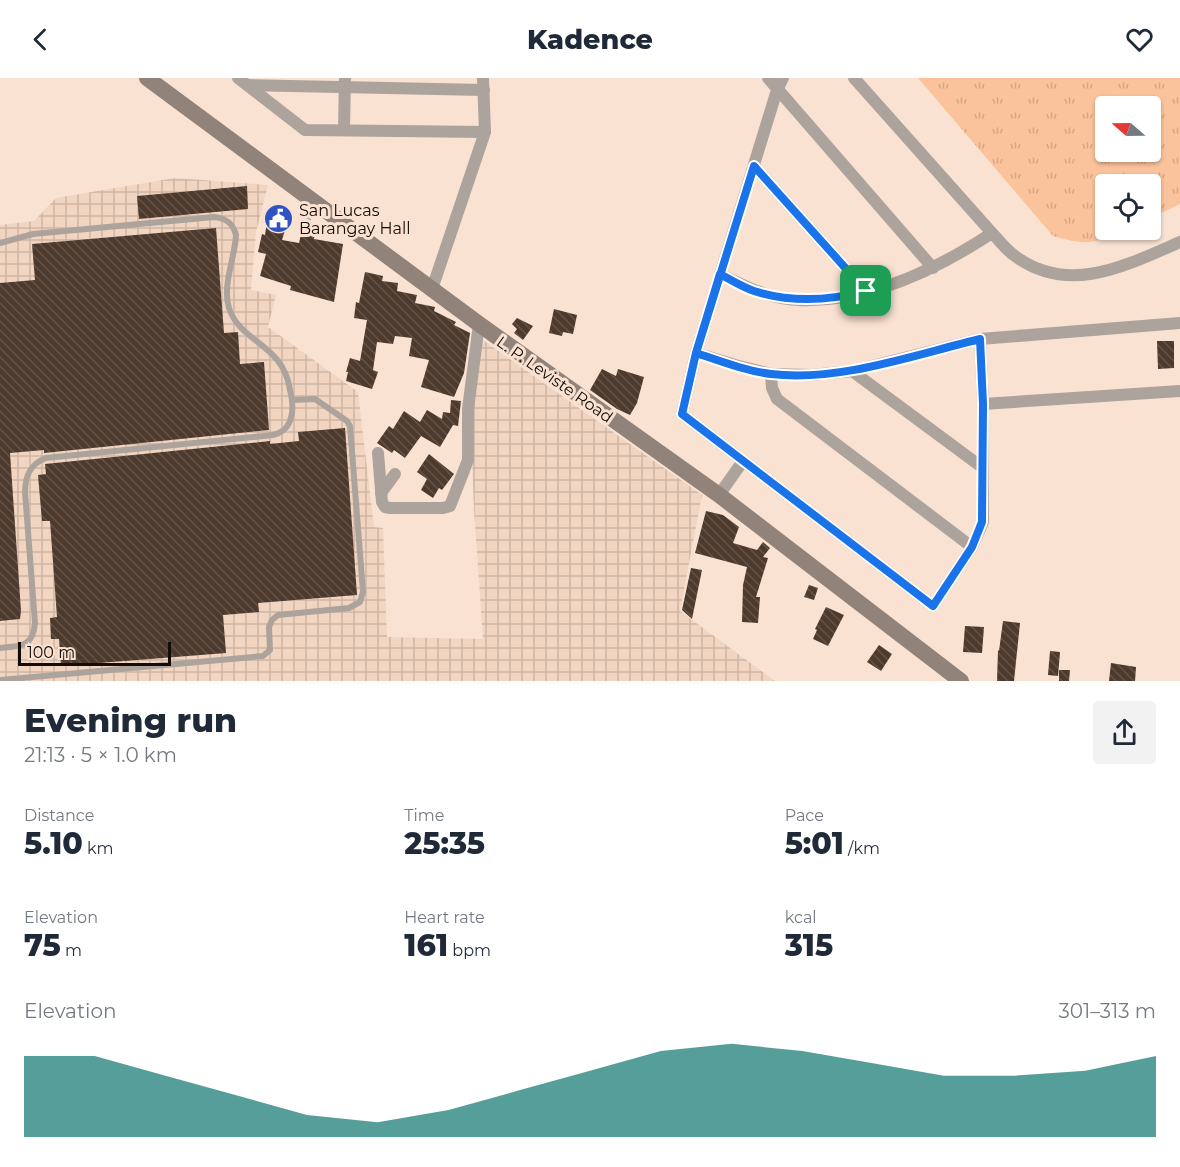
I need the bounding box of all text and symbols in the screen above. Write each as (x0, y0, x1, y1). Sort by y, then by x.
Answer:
icon: back (24, 23, 57, 56)
text: Kadence (527, 23, 653, 56)
icon: heart (1123, 23, 1156, 56)
north arrow (1095, 96, 1161, 162)
map controls (1095, 96, 1161, 240)
button: locate (1095, 174, 1161, 240)
place label: San Lucas Barangay Hall (299, 201, 411, 238)
public building icon: San Lucas Barangay Hall (262, 203, 294, 235)
pin (840, 265, 891, 316)
icon: arrive (849, 274, 882, 307)
street label: L. P. Leviste Road (493, 332, 617, 427)
scale bar (18, 639, 171, 666)
text: 100 m (27, 643, 75, 662)
text: Evening run (24, 700, 237, 740)
button: share (1093, 701, 1156, 764)
text: 21:13 · 5 × 1.0 km (24, 743, 177, 767)
text: Distance (24, 806, 94, 825)
text: Time (404, 806, 444, 825)
text: Pace (785, 806, 824, 825)
text: 5.10 (24, 825, 83, 862)
text: 25:35 (404, 825, 485, 862)
text: 5:01 (785, 825, 844, 862)
text: km (83, 839, 113, 858)
text: /km (844, 839, 880, 858)
text: Elevation (24, 908, 98, 927)
text: Heart rate (404, 908, 485, 927)
text: kcal (785, 908, 817, 927)
text: 75 (24, 927, 61, 964)
text: 161 (404, 927, 448, 964)
text: 315 (785, 927, 833, 964)
text: m (61, 941, 82, 960)
text: bpm (448, 941, 491, 960)
text: Elevation (24, 999, 116, 1023)
text: 301–313 m (1058, 999, 1156, 1023)

